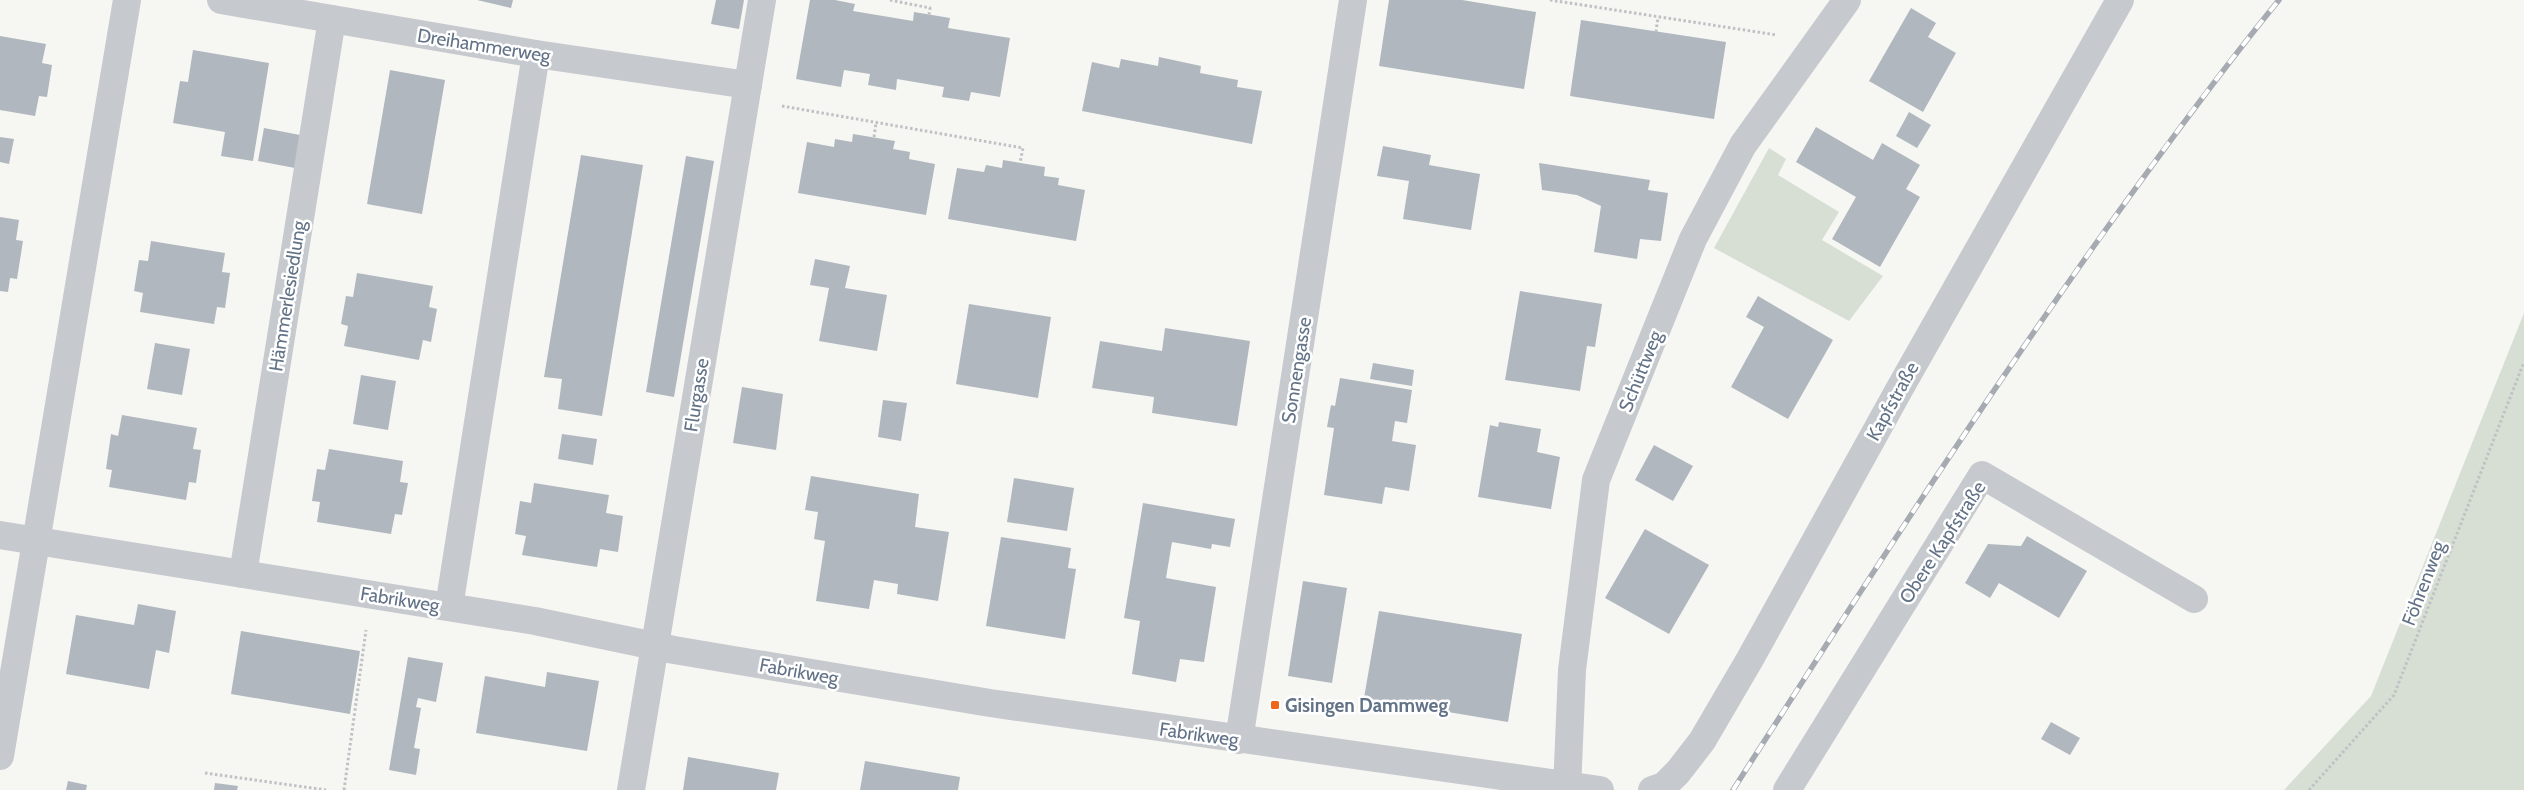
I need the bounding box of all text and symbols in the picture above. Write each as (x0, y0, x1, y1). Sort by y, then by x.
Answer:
street label: Dreihammerweg (416, 24, 553, 67)
street label: Hämmerlesiedlung (264, 219, 311, 373)
street label: Sonnengasse (1277, 315, 1316, 425)
street label: Schüttweg (1614, 327, 1667, 415)
street label: Flurgasse (679, 356, 714, 434)
street label: Kapfstraße (1861, 358, 1924, 445)
street label: Obere Kapfstraße (1894, 477, 1991, 608)
street label: Föhrenweg (2397, 537, 2450, 629)
street label: Fabrikweg (359, 582, 442, 617)
street label: Fabrikweg (758, 653, 841, 690)
place label: Gisingen Dammweg (1285, 694, 1448, 717)
marker: Gisingen Dammweg (1269, 699, 1281, 711)
street label: Fabrikweg (1158, 718, 1241, 752)

